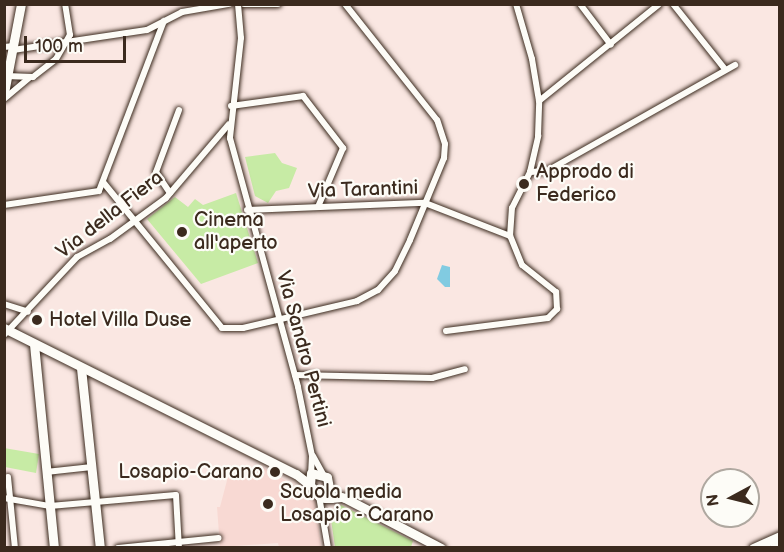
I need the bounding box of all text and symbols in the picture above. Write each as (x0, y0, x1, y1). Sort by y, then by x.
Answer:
scale bar (27, 24, 129, 62)
text: 100 m (35, 36, 83, 57)
place label: Approdo di Federico (536, 160, 634, 207)
street label: Via della Fiera (52, 166, 168, 264)
street label: Via Tarantini (307, 176, 419, 204)
marker: Approdo di Federico (517, 177, 531, 191)
place label: Cinema all'aperto (194, 208, 278, 255)
marker: Cinema all'aperto (175, 225, 189, 239)
street label: Via Sandro Pertini (271, 268, 335, 430)
place label: Hotel Villa Duse (49, 308, 192, 332)
marker: Hotel Villa Duse (30, 313, 44, 327)
place label: Losapio-Carano (118, 460, 263, 484)
marker: Losapio-Carano (268, 465, 282, 479)
north arrow (700, 468, 760, 528)
place label: Scuola media Losapio - Carano (280, 480, 436, 527)
text: N (703, 493, 724, 507)
marker: Scuola media Losapio - Carano (261, 497, 275, 511)

